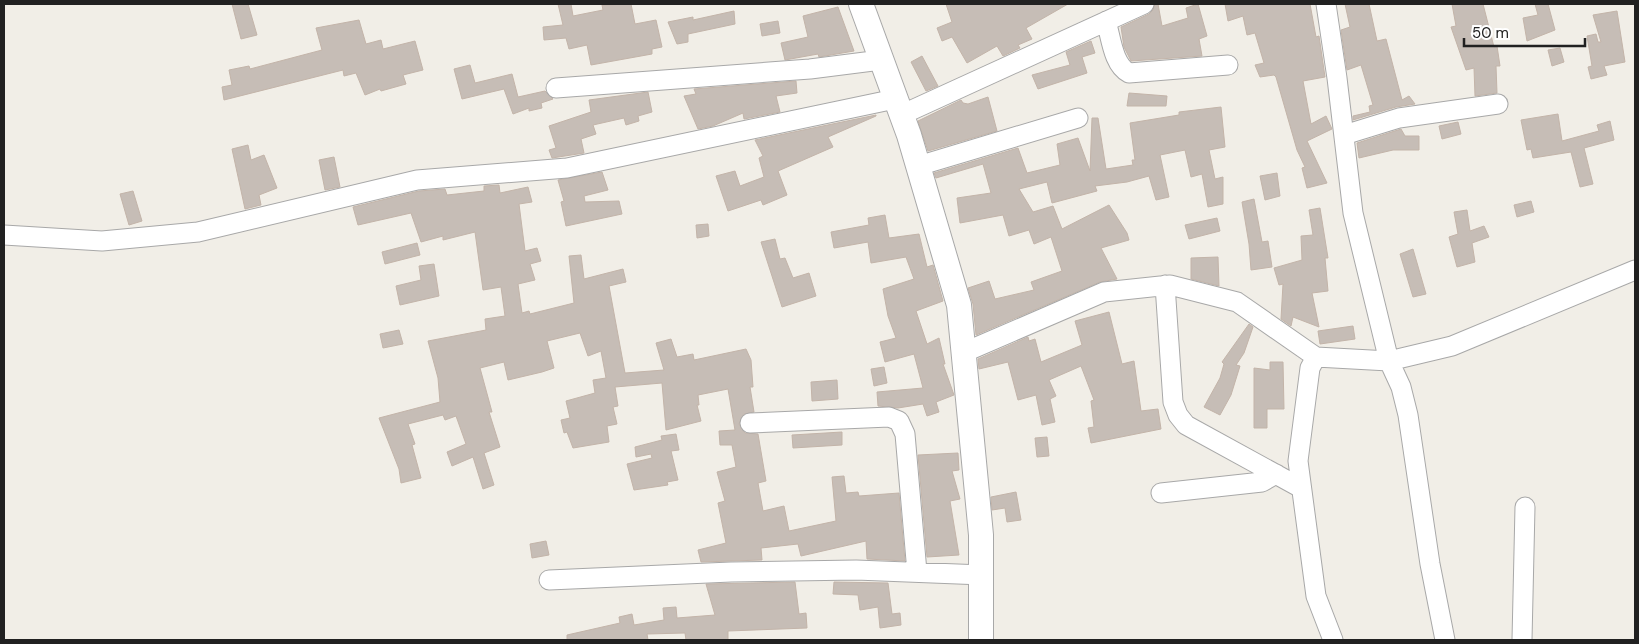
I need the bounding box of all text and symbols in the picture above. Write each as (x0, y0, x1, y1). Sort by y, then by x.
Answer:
scale bar (1464, 15, 1585, 47)
text: 50 m (1472, 23, 1509, 43)

